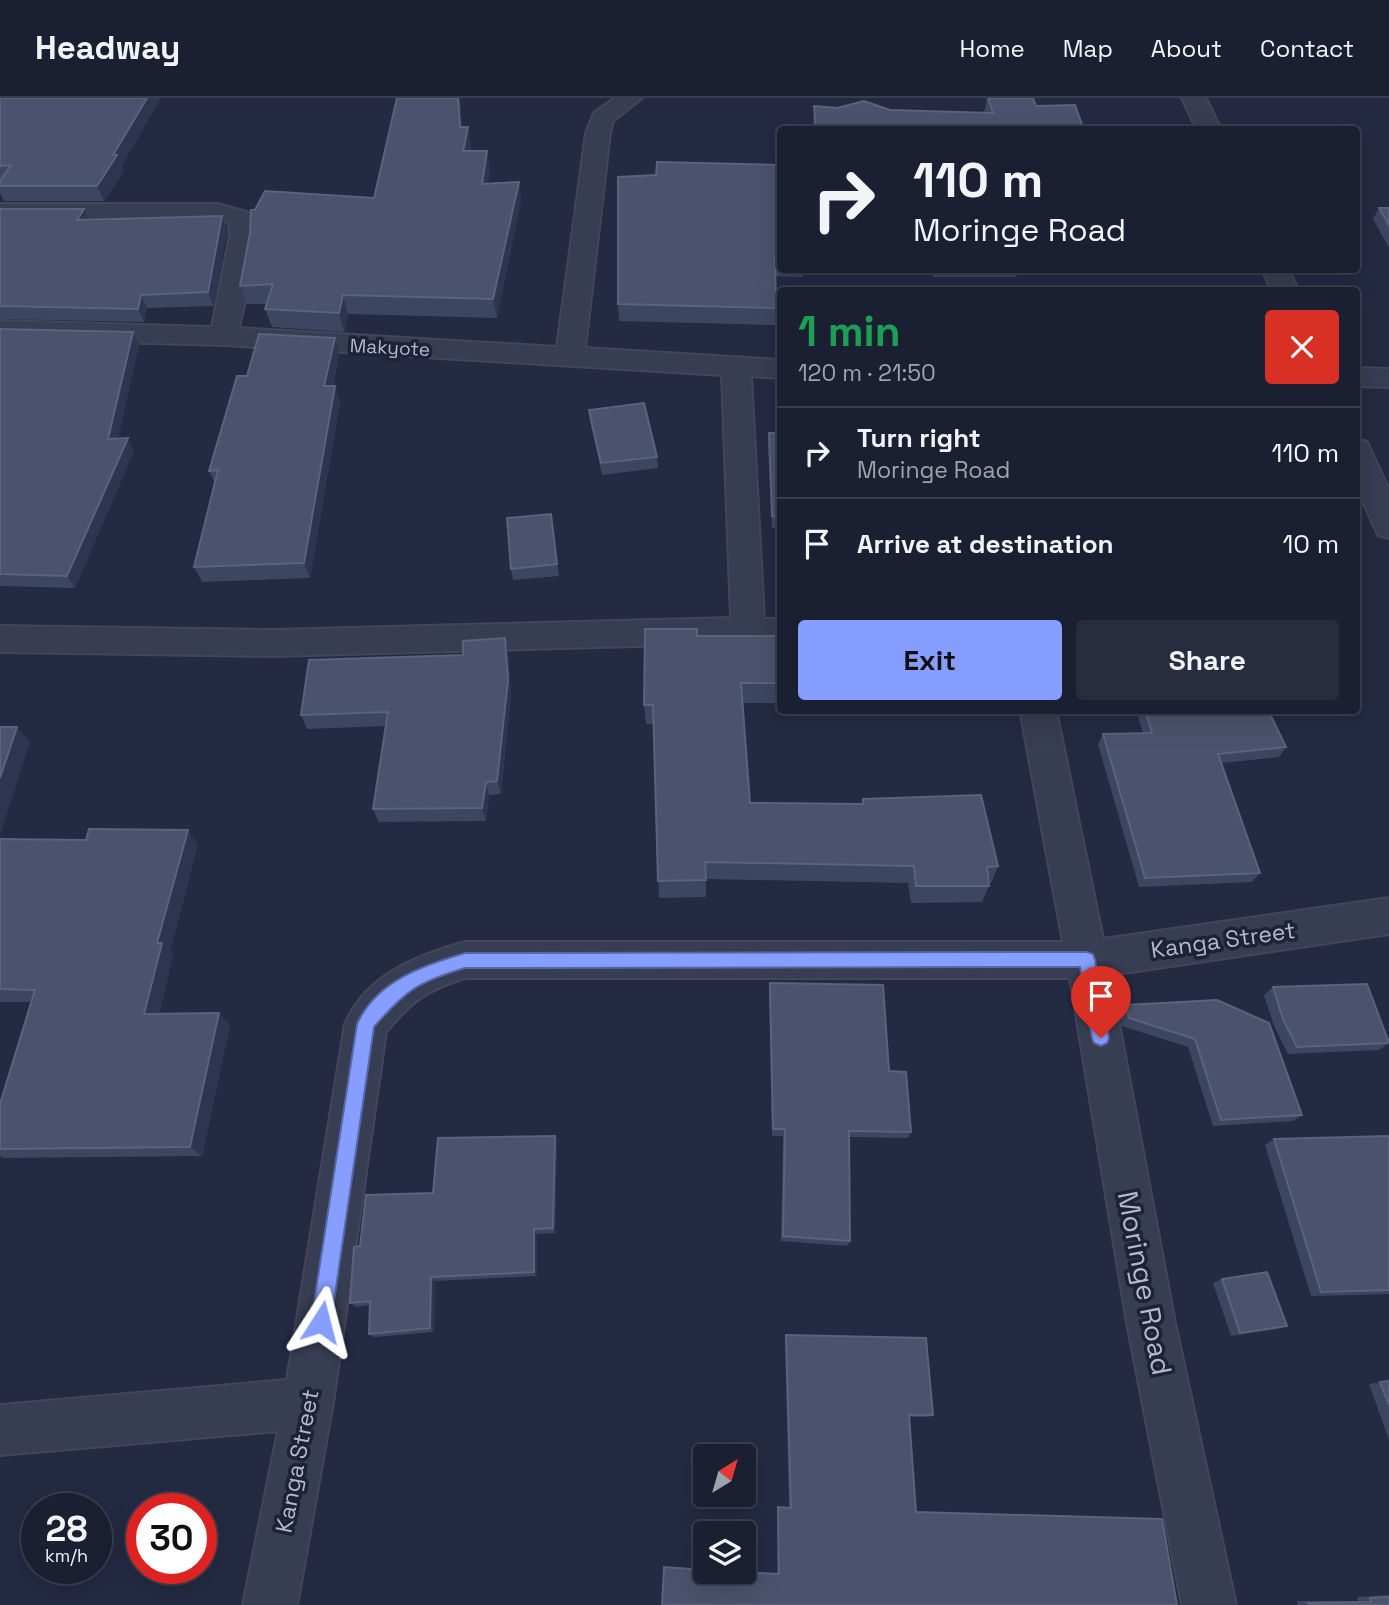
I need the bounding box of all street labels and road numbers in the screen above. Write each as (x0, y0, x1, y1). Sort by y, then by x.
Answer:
street label: Makyote (349, 333, 431, 362)
street label: Kanga Street (1149, 915, 1297, 965)
street label: Moringe Road (1110, 1188, 1180, 1378)
street label: Kanga Street (268, 1387, 326, 1535)

